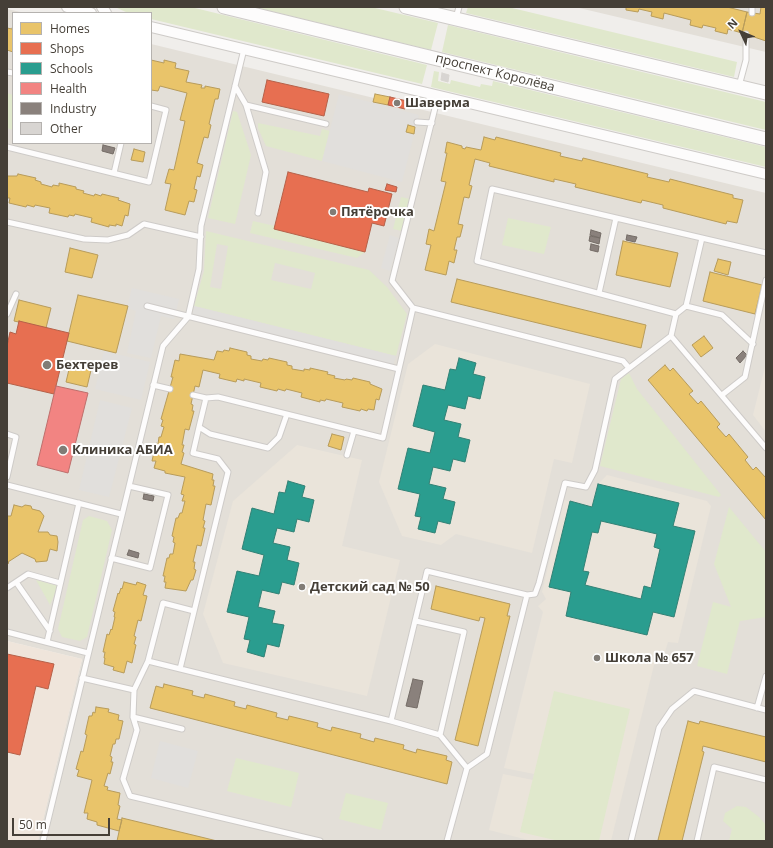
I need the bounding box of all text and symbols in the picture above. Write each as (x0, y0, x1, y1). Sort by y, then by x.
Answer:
legend (12, 12, 152, 144)
north arrow (721, 12, 761, 52)
text: N (723, 15, 741, 32)
text: Homes (50, 20, 90, 37)
text: Shops (50, 40, 84, 57)
street label: проспект Королёва (434, 51, 556, 95)
text: Schools (50, 60, 93, 77)
text: Health (50, 80, 87, 97)
place label: Шаверма (405, 95, 470, 111)
marker: Шаверма (392, 98, 402, 108)
text: Industry (50, 100, 96, 117)
text: Other (50, 120, 83, 137)
place label: Пятёрочка (341, 204, 414, 220)
marker: Пятёрочка (328, 207, 338, 217)
place label: Бехтерев (56, 357, 118, 373)
marker: Бехтерев (41, 359, 53, 371)
place label: Клиника АБИА (72, 442, 173, 458)
marker: Клиника АБИА (57, 444, 69, 456)
place label: Детский сад № 50 (310, 579, 430, 595)
marker: Детский сад № 50 (297, 582, 307, 592)
place label: Школа № 657 (605, 650, 694, 666)
marker: Школа № 657 (592, 653, 602, 663)
scale bar (14, 810, 112, 836)
text: 50 m (19, 816, 47, 833)

